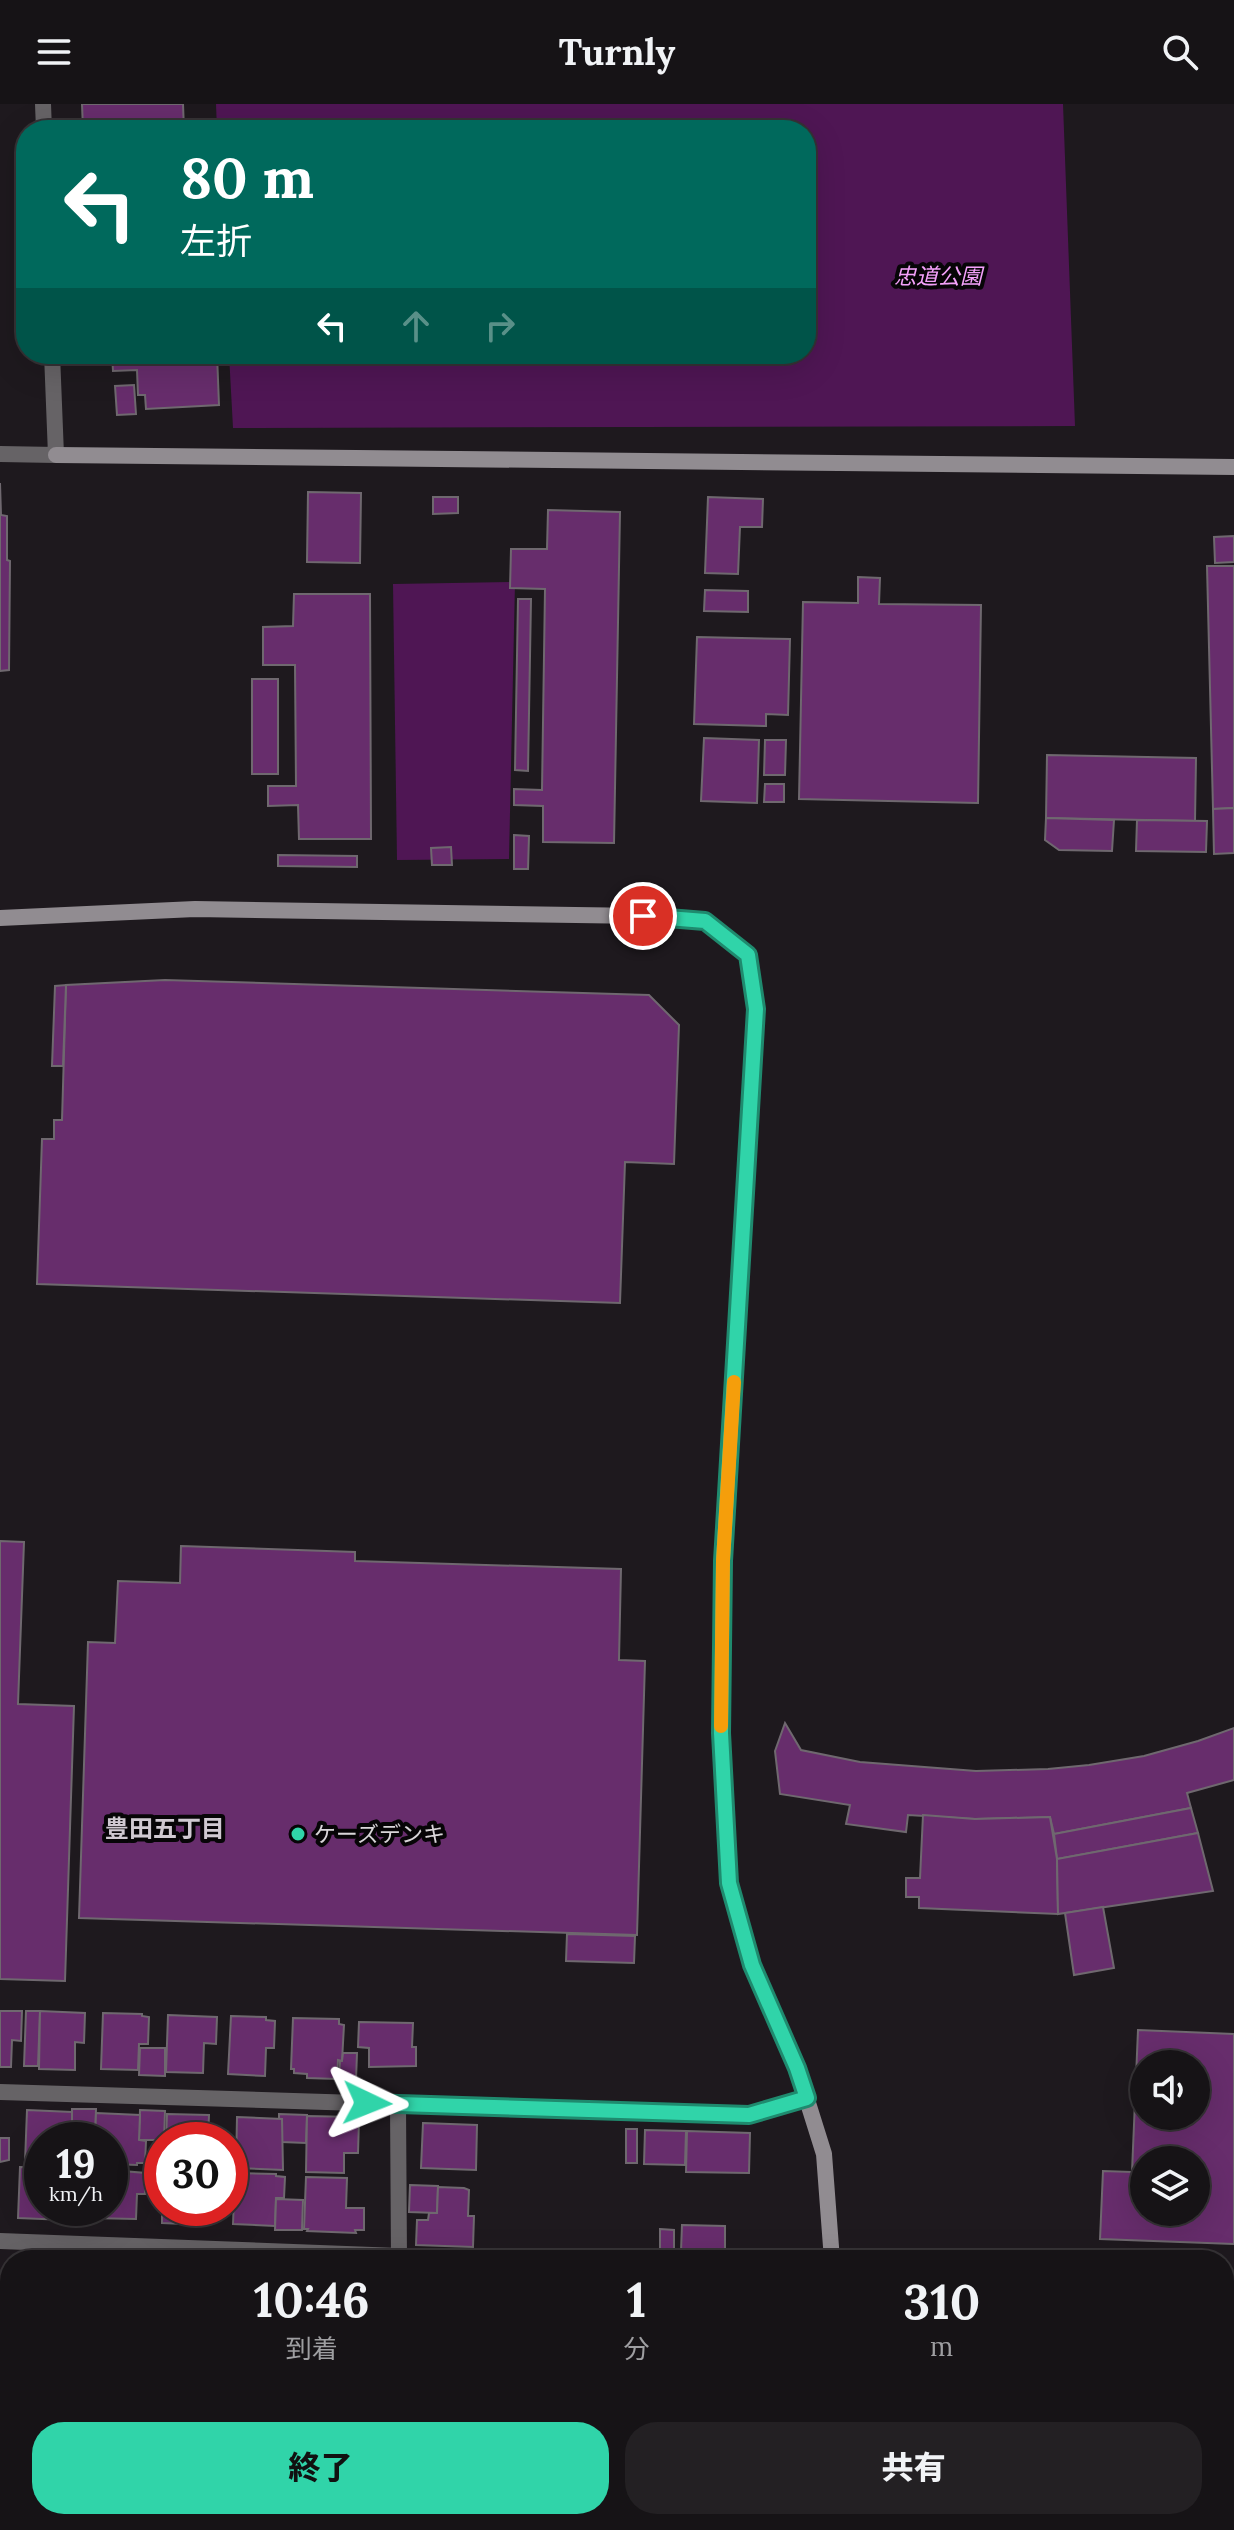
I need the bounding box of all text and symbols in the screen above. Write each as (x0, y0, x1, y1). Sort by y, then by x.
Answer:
text: Turnly (559, 29, 675, 75)
icon: menu (32, 30, 76, 74)
icon: search (1158, 30, 1202, 74)
text: 80 m (180, 142, 314, 213)
icon: left (48, 152, 152, 256)
text: 左折 (180, 218, 252, 264)
park label: 忠道公園 (894, 262, 985, 290)
icon: left (310, 304, 354, 348)
icon: ahead (394, 304, 438, 348)
icon: right (478, 304, 522, 348)
pin (609, 882, 677, 950)
icon: arrive (621, 894, 665, 938)
district label: 豊田五丁目 (105, 1813, 225, 1844)
place label: ケーズデンキ (314, 1820, 445, 1848)
marker: ケーズデンキ (289, 1825, 307, 1843)
map controls (1130, 2050, 1210, 2226)
button: sound (1130, 2050, 1210, 2130)
position arrow (325, 2061, 409, 2145)
speed limit sign: 30 (144, 2122, 248, 2226)
text: 19 (56, 2138, 96, 2189)
button: layers (1130, 2146, 1210, 2226)
text: km/h (49, 2181, 103, 2206)
text: 10:46 (254, 2269, 370, 2330)
text: 1 (627, 2269, 646, 2330)
text: 310 (903, 2271, 980, 2332)
text: m (930, 2330, 953, 2363)
text: 到着 (286, 2332, 338, 2365)
text: 分 (623, 2332, 649, 2365)
button: 終了 (32, 2422, 609, 2514)
button: 共有 (625, 2422, 1202, 2514)

